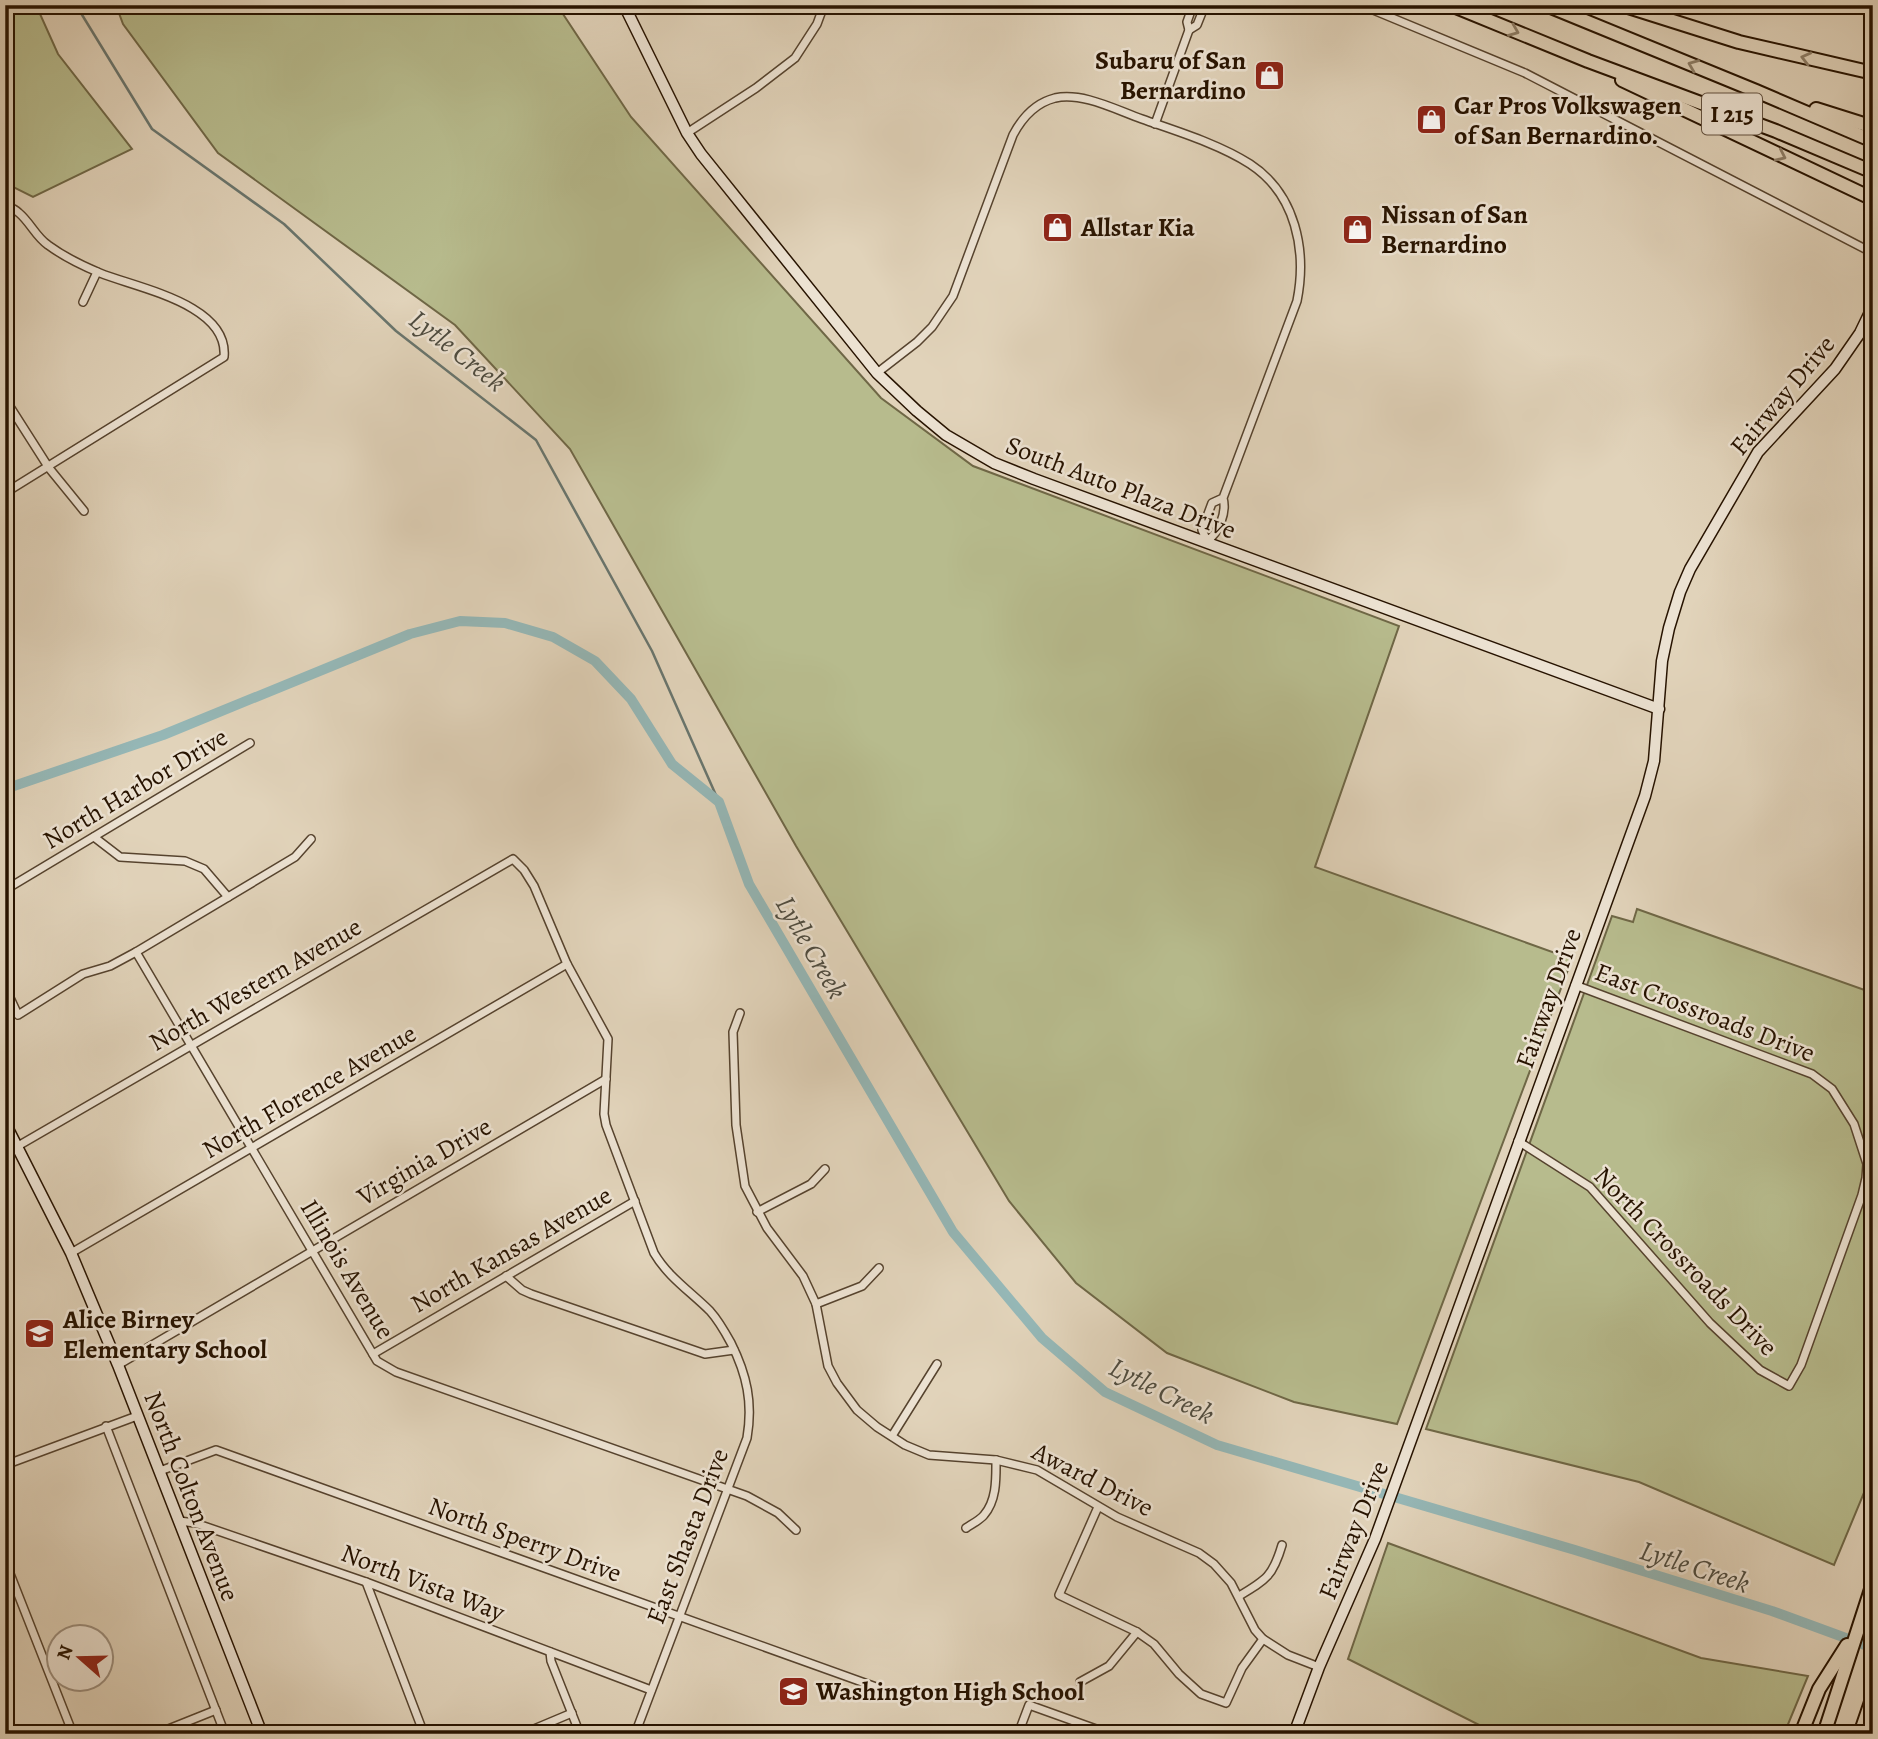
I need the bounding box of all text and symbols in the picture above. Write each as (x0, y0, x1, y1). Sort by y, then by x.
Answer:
one-way arrow (1507, 23, 1519, 37)
place label: Subaru of San Bernardino (1095, 43, 1246, 108)
one-way arrow (1800, 52, 1812, 66)
shop icon: Subaru of San Bernardino (1252, 58, 1286, 92)
one-way arrow (1688, 60, 1700, 74)
place label: Car Pros Volkswagen of San Bernardino. (1454, 88, 1682, 153)
road number: I 215 (1702, 93, 1762, 134)
shop icon: Car Pros Volkswagen of San Bernardino. (1414, 103, 1448, 137)
one-way arrow (1774, 148, 1786, 162)
place label: Nissan of San Bernardino (1381, 197, 1528, 262)
shop icon: Allstar Kia (1041, 210, 1075, 244)
place label: Allstar Kia (1080, 210, 1195, 245)
shop icon: Nissan of San Bernardino (1341, 212, 1375, 246)
water label: Lytle Creek (401, 301, 514, 401)
street label: Fairway Drive (1722, 328, 1843, 463)
street label: South Auto Plaza Drive (1001, 427, 1241, 547)
street label: North Harbor Drive (36, 719, 234, 857)
water label: Lytle Creek (766, 889, 856, 1006)
street label: North Western Avenue (143, 909, 368, 1060)
street label: Fairway Drive (1507, 923, 1590, 1073)
street label: East Crossroads Drive (1590, 954, 1820, 1071)
street label: North Florence Avenue (196, 1016, 423, 1167)
street label: Virginia Drive (350, 1109, 498, 1215)
street label: North Crossroads Drive (1586, 1159, 1785, 1364)
street label: North Kansas Avenue (404, 1178, 618, 1321)
street label: Illinois Avenue (292, 1193, 403, 1346)
place label: Alice Birney Elementary School (62, 1302, 267, 1367)
school or university icon: Alice Birney Elementary School (23, 1317, 57, 1351)
water label: Lytle Creek (1102, 1348, 1221, 1434)
street label: North Colton Avenue (135, 1386, 248, 1606)
street label: Award Drive (1025, 1433, 1159, 1525)
street label: East Shasta Drive (638, 1443, 737, 1629)
street label: Fairway Drive (1310, 1456, 1397, 1605)
street label: North Sperry Drive (423, 1488, 626, 1591)
water label: Lytle Creek (1635, 1531, 1755, 1603)
street label: North Vista Way (336, 1535, 510, 1630)
north arrow (46, 1624, 116, 1694)
text: N (50, 1641, 80, 1663)
school or university icon: Washington High School (776, 1674, 810, 1708)
place label: Washington High School (815, 1674, 1085, 1709)

